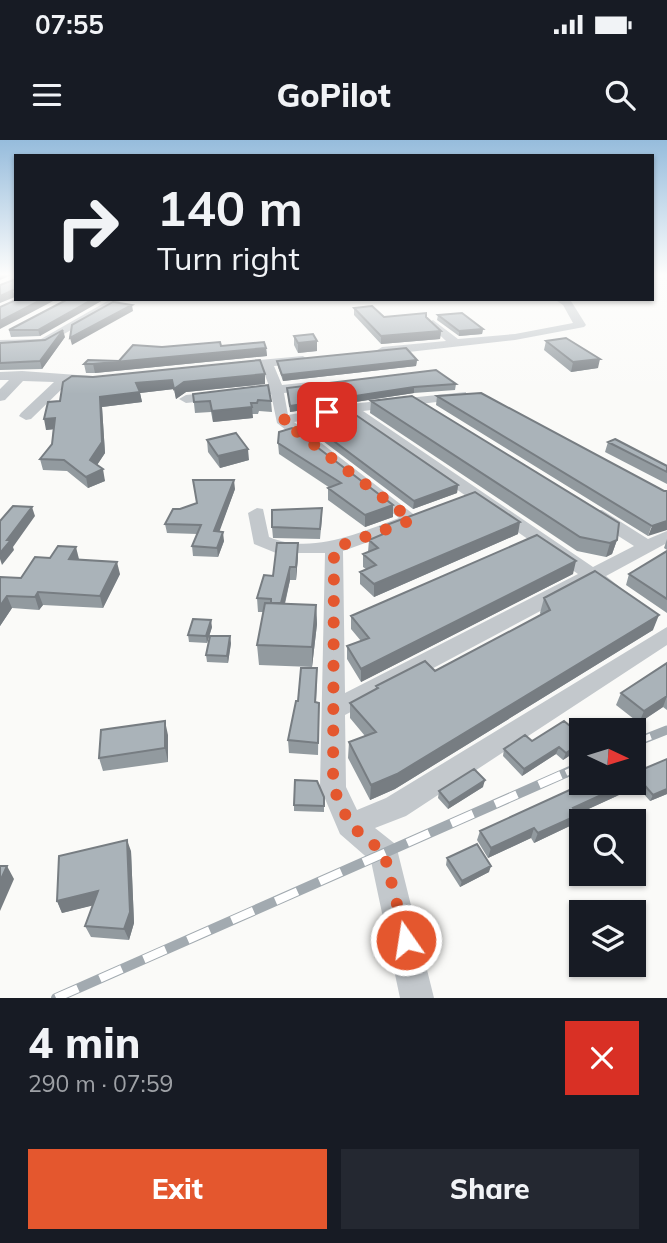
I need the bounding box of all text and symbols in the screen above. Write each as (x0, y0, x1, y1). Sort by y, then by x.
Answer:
text: 07:55 (35, 8, 104, 41)
text: GoPilot (276, 75, 391, 115)
icon: menu (28, 76, 66, 114)
icon: search (601, 76, 639, 114)
text: 140 m (157, 177, 303, 238)
icon: right (42, 182, 133, 273)
text: Turn right (157, 238, 300, 278)
pin (297, 382, 357, 442)
icon: arrive (308, 393, 346, 431)
north arrow (569, 718, 646, 794)
map controls (569, 718, 646, 977)
button: search (569, 809, 646, 886)
button: layers (569, 900, 646, 977)
position arrow (369, 903, 443, 977)
text: 4 min (28, 1016, 141, 1069)
button: close (565, 1021, 639, 1095)
text: 290 m · 07:59 (28, 1069, 173, 1098)
button: Exit (28, 1149, 327, 1229)
button: Share (341, 1149, 639, 1229)

